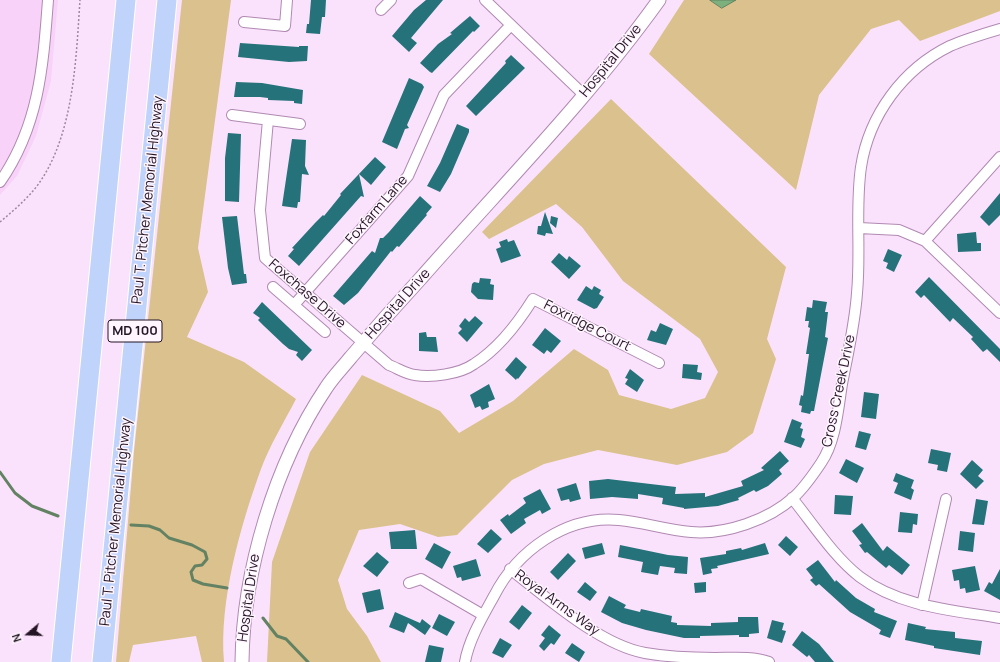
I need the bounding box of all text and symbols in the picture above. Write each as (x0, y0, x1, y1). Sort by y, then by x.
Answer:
street label: Hospital Drive (577, 21, 645, 101)
street label: Paul T. Pitcher Memorial Highway (129, 95, 167, 305)
street label: Foxfarm Lane (342, 172, 412, 248)
street label: Foxchase Drive (265, 256, 349, 332)
street label: Hospital Drive (362, 265, 434, 343)
street label: Foxridge Court (541, 297, 633, 355)
road number: MD 100 (108, 320, 162, 342)
street label: Cross Creek Drive (819, 333, 859, 449)
street label: Paul T. Pitcher Memorial Highway (97, 417, 135, 627)
street label: Hospital Drive (234, 553, 264, 643)
street label: Royal Arms Way (511, 567, 603, 639)
north arrow (8, 614, 48, 654)
text: N (8, 632, 25, 644)

